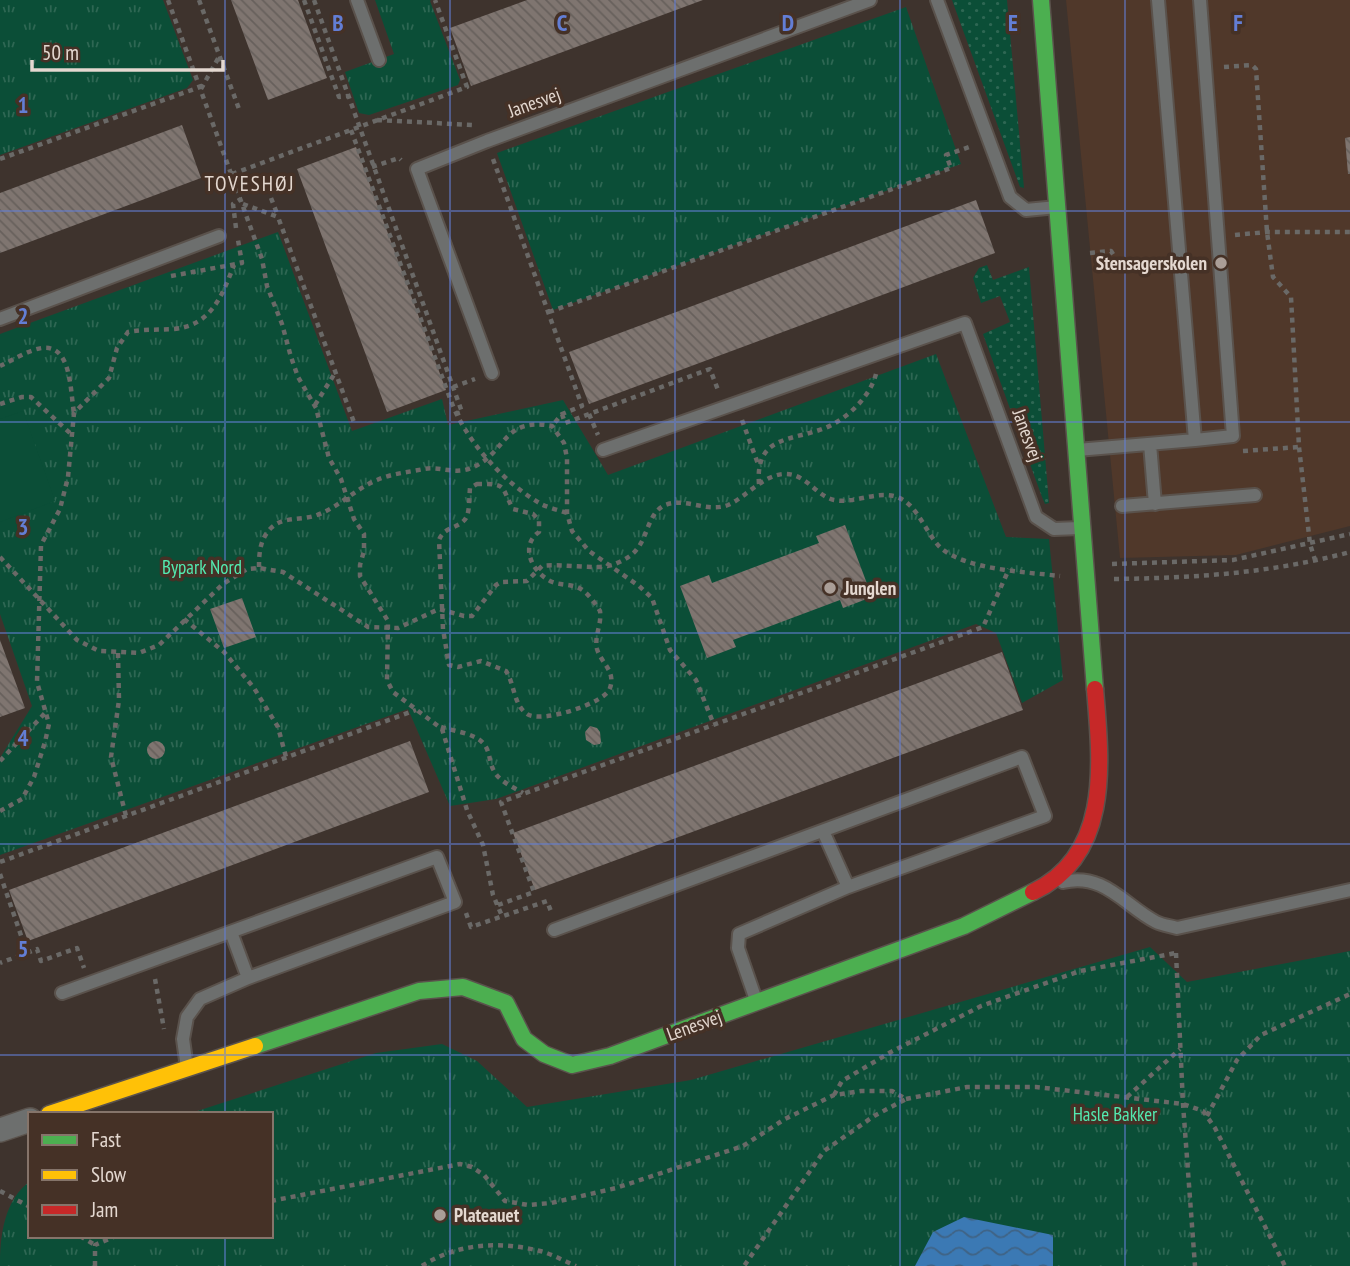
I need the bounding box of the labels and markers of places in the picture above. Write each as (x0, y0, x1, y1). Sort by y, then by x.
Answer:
place label: Stensagerskolen (1096, 251, 1207, 275)
marker: Stensagerskolen (1213, 255, 1229, 271)
place label: Junglen (843, 576, 896, 600)
marker: Junglen (822, 580, 838, 596)
place label: Plateauet (454, 1203, 520, 1227)
marker: Plateauet (432, 1207, 448, 1223)

